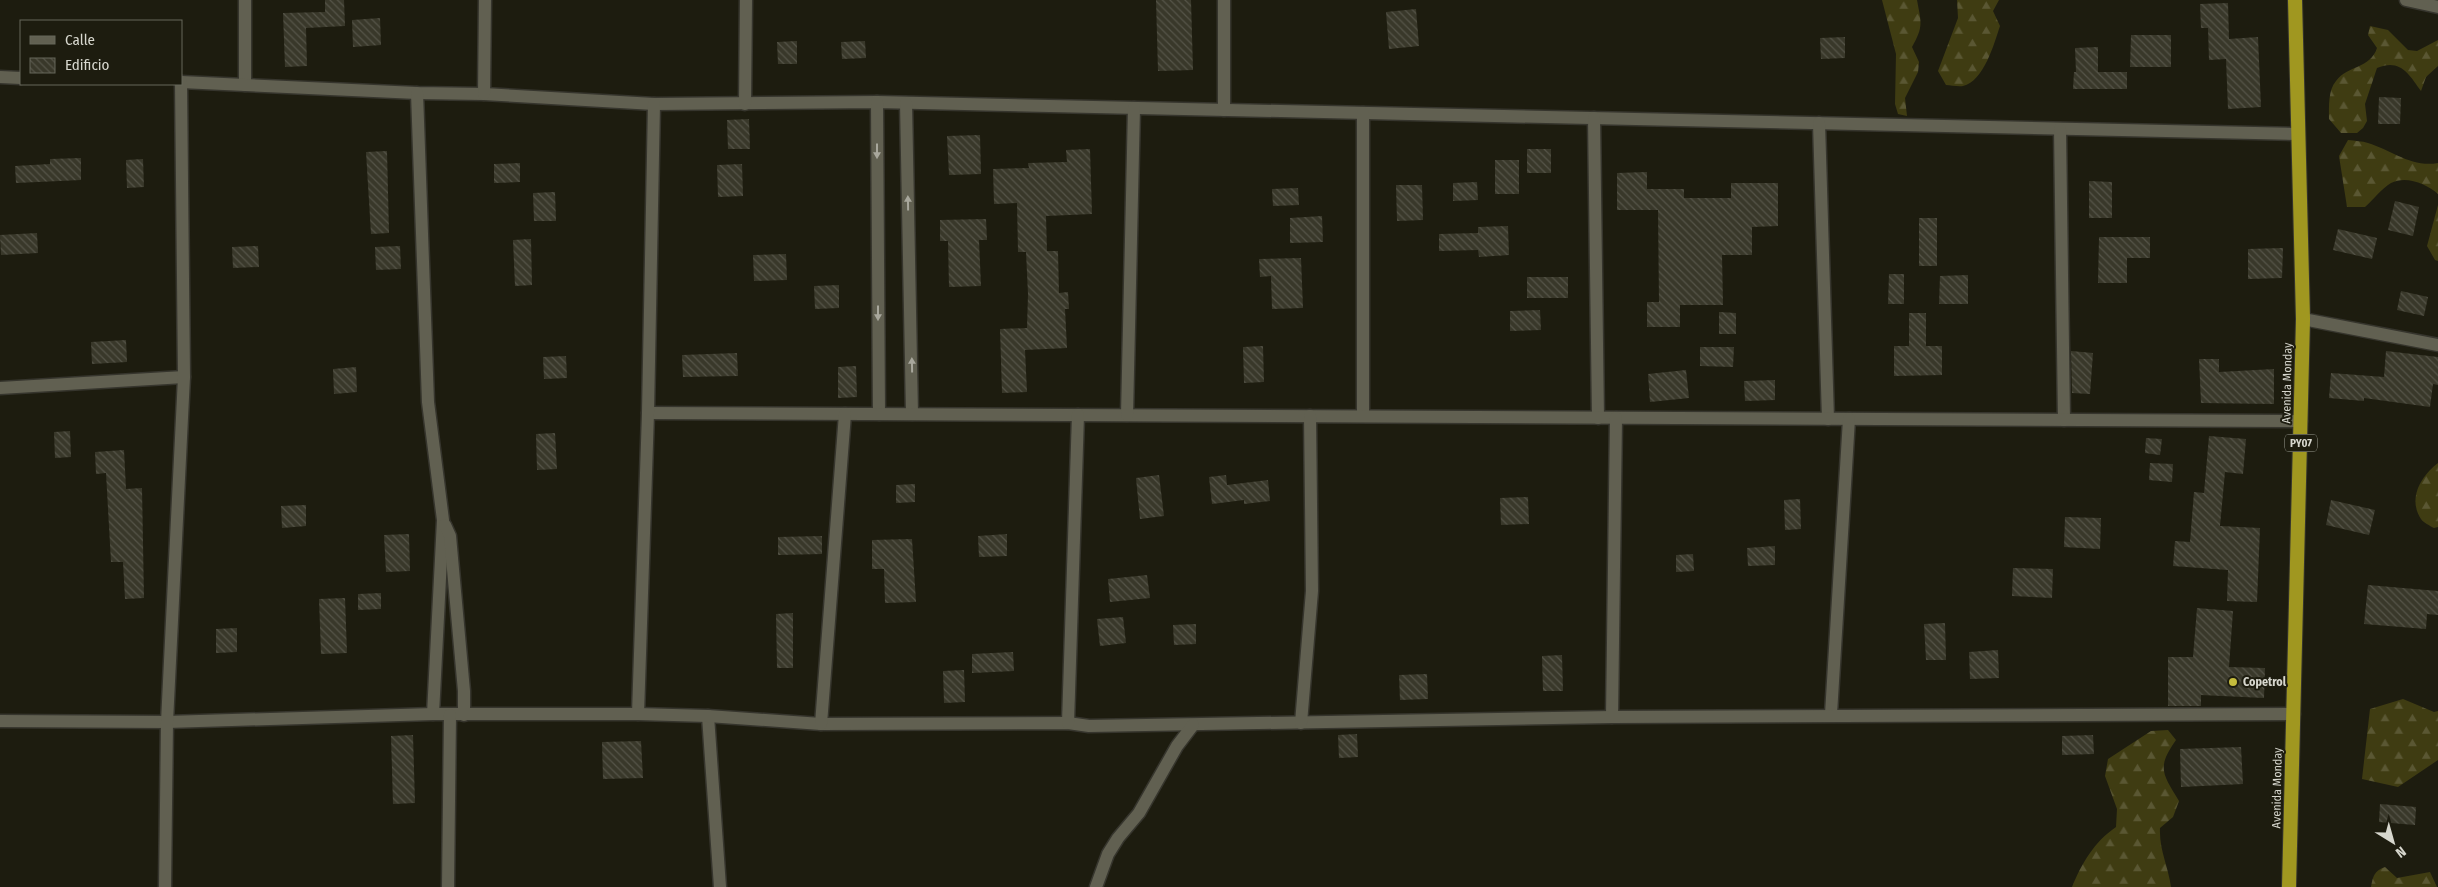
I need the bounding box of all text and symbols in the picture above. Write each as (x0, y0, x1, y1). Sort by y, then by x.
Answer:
legend (20, 20, 182, 85)
text: Calle (65, 31, 95, 49)
text: Edificio (65, 56, 110, 74)
one-way arrow (873, 143, 881, 159)
one-way arrow (904, 194, 912, 210)
one-way arrow (874, 306, 882, 322)
street label: Avenida Monday (2279, 342, 2295, 423)
one-way arrow (907, 357, 915, 373)
road number: PY07 (2285, 434, 2317, 452)
place label: Copetrol (2243, 675, 2287, 689)
marker: Copetrol (2227, 676, 2239, 688)
street label: Avenida Monday (2269, 747, 2285, 828)
north arrow (2368, 817, 2418, 867)
text: N (2392, 843, 2409, 861)

